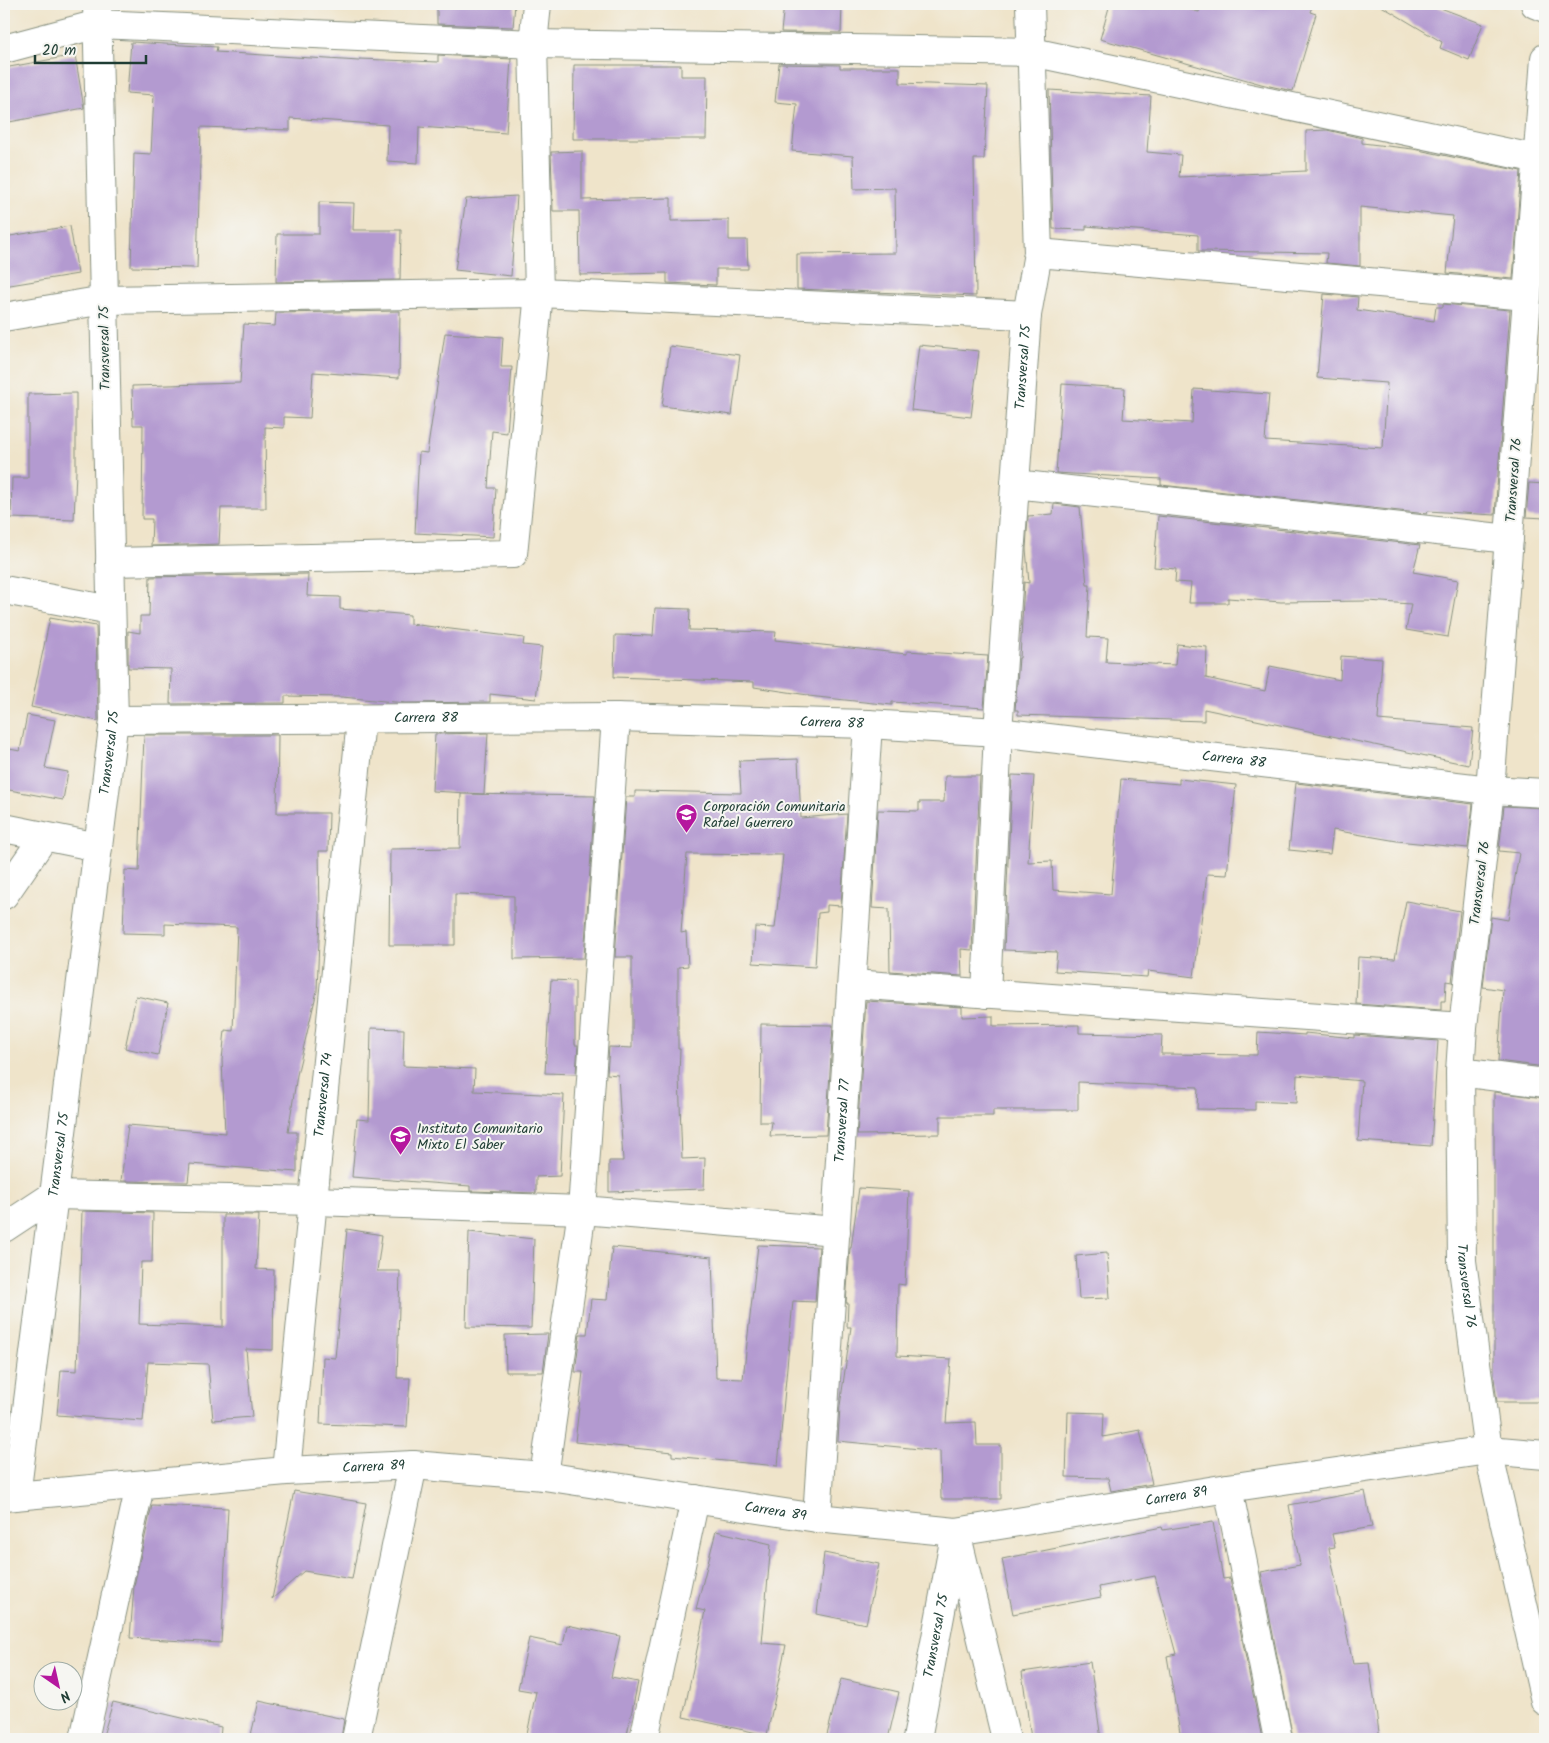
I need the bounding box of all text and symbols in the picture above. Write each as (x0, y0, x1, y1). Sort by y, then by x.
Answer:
scale bar (35, 32, 146, 64)
text: 20 m (42, 39, 76, 63)
street label: Transversal 75 (93, 304, 117, 390)
street label: Transversal 75 (1009, 323, 1037, 410)
street label: Transversal 76 (1500, 437, 1528, 523)
street label: Carrera 88 (394, 707, 459, 729)
street label: Transversal 75 (94, 709, 125, 796)
street label: Carrera 88 (799, 711, 865, 735)
street label: Carrera 88 (1201, 745, 1268, 775)
place label: Corporación Comunitaria Rafael Guerrero (703, 796, 845, 834)
school or university icon: Corporación Comunitaria Rafael Guerrero (675, 803, 699, 834)
street label: Transversal 76 (1464, 840, 1496, 926)
street label: Transversal 74 (308, 1051, 339, 1138)
street label: Transversal 77 (829, 1078, 856, 1163)
street label: Transversal 75 (43, 1110, 76, 1198)
place label: Instituto Comunitario Mixto El Saber (417, 1118, 543, 1156)
school or university icon: Instituto Comunitario Mixto El Saber (389, 1125, 413, 1156)
street label: Transversal 76 (1451, 1244, 1482, 1330)
street label: Carrera 89 (342, 1454, 406, 1479)
street label: Carrera 89 (1144, 1480, 1209, 1512)
street label: Carrera 89 (743, 1496, 808, 1527)
street label: Transversal 75 (918, 1591, 955, 1679)
north arrow (32, 1660, 82, 1710)
text: N (55, 1684, 75, 1708)

